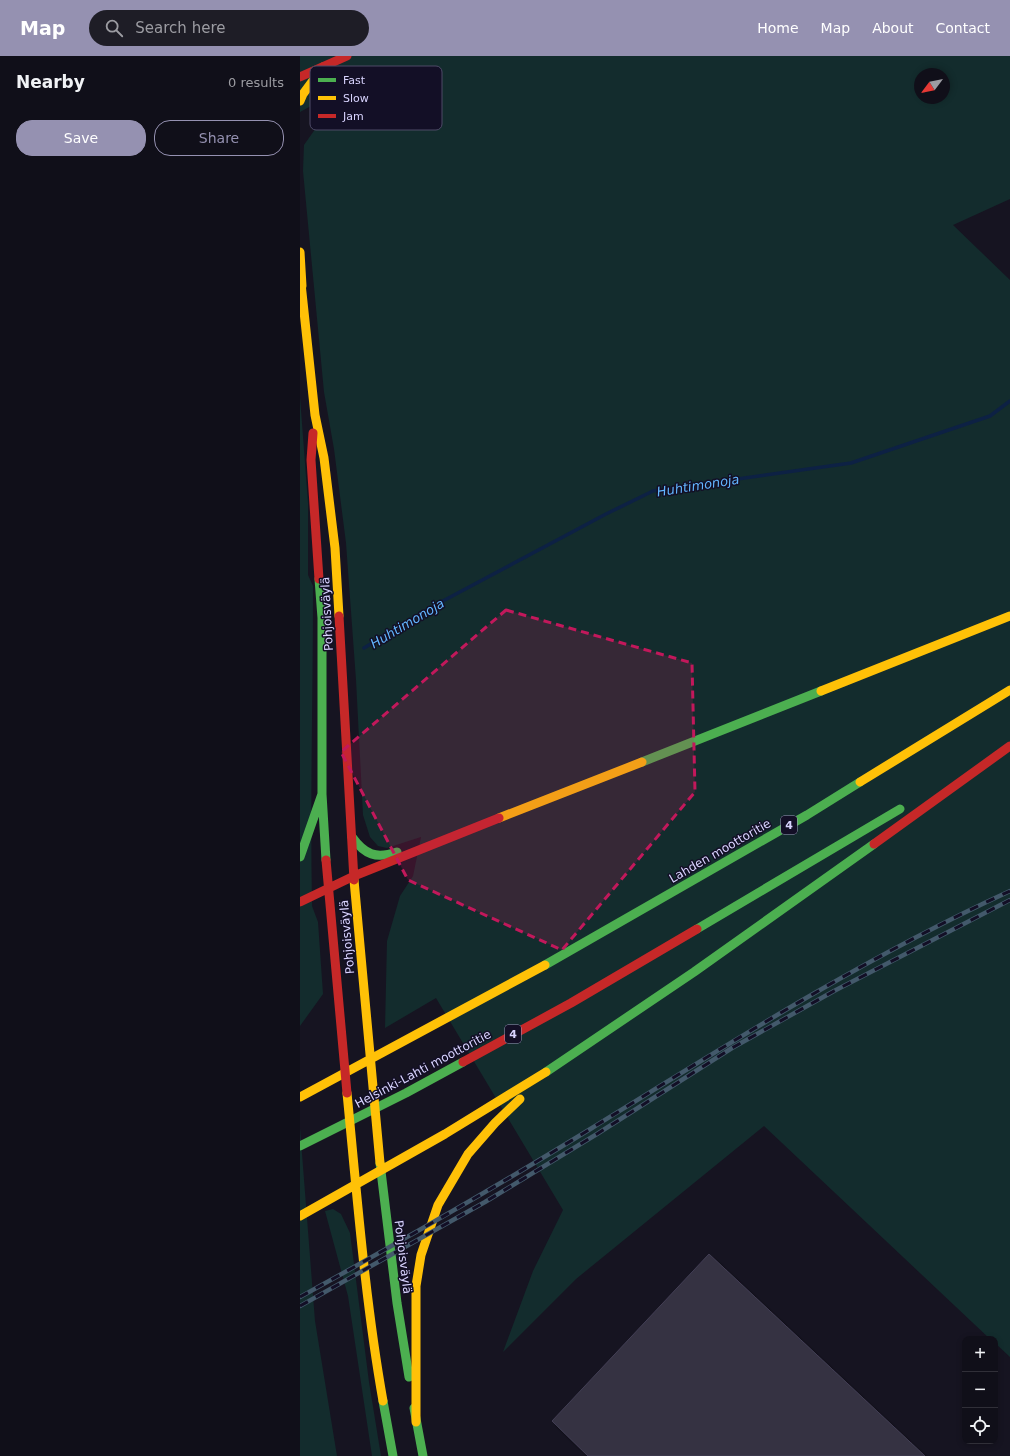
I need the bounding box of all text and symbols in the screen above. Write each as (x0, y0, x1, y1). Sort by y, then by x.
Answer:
search box (89, 10, 369, 46)
text: Map (20, 17, 65, 39)
icon: search (103, 17, 125, 39)
text: Search here (135, 19, 225, 37)
text: Home (757, 20, 799, 36)
text: Map (821, 20, 850, 36)
text: About (872, 20, 914, 36)
text: Contact (936, 20, 990, 36)
legend (310, 66, 442, 130)
north arrow (914, 68, 950, 104)
text: Nearby (16, 72, 85, 92)
text: Fast (343, 74, 366, 87)
text: 0 results (228, 75, 284, 90)
text: Slow (343, 92, 369, 105)
text: Jam (342, 110, 364, 123)
button: Save (16, 120, 146, 156)
button: Share (154, 120, 284, 156)
water label: Huhtimonoja (656, 472, 740, 499)
street label: Pohjoisväylä (318, 577, 336, 651)
water label: Huhtimonoja (368, 596, 447, 651)
street label: Lahden moottoritie (667, 816, 773, 886)
road number: 4 (781, 816, 797, 834)
street label: Pohjoisväylä (337, 899, 357, 975)
road number: 4 (505, 1025, 521, 1043)
street label: Helsinki-Lahti moottoritie (353, 1027, 493, 1111)
street label: Pohjoisväylä (392, 1219, 414, 1295)
map controls (962, 1336, 998, 1444)
button: + (962, 1336, 998, 1372)
button: − (962, 1372, 998, 1408)
button: locate (962, 1408, 998, 1444)

